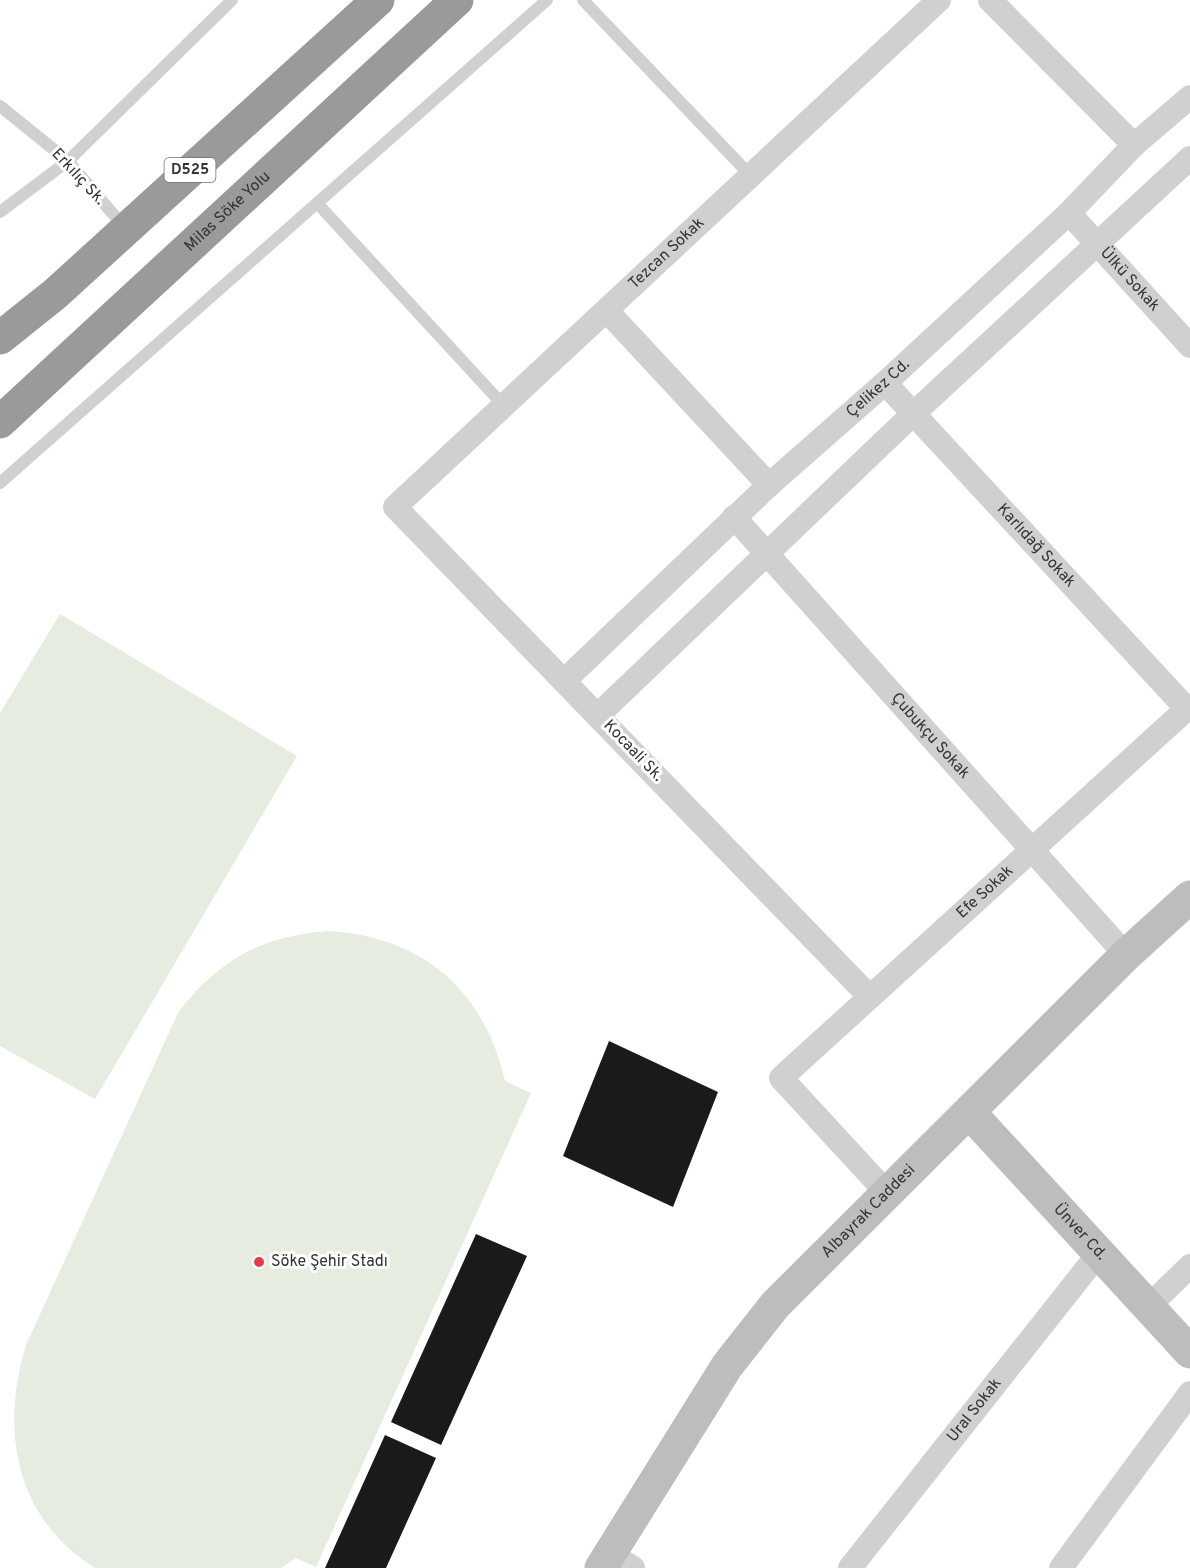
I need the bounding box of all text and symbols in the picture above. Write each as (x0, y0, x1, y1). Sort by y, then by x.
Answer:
street label: Erkılıç Sk. (47, 145, 109, 209)
road number: D525 (164, 158, 216, 182)
street label: Milas Söke Yolu (181, 167, 275, 256)
street label: Tezcan Sokak (625, 213, 709, 294)
street label: Ülkü Sokak (1095, 242, 1164, 316)
street label: Çelikez Cd. (842, 355, 914, 422)
street label: Karlıdağ Sokak (992, 500, 1080, 592)
street label: Çubukçu Sokak (886, 689, 974, 783)
street label: Kocaali Sk. (599, 716, 667, 786)
street label: Efe Sokak (953, 861, 1018, 923)
street label: Albayrak Caddesi (817, 1160, 920, 1263)
street label: Ünver Cd. (1049, 1198, 1111, 1265)
place label: Söke Şehir Stadı (271, 1252, 388, 1272)
marker: Söke Şehir Stadı (252, 1255, 266, 1269)
street label: Ural Sokak (943, 1374, 1006, 1447)

